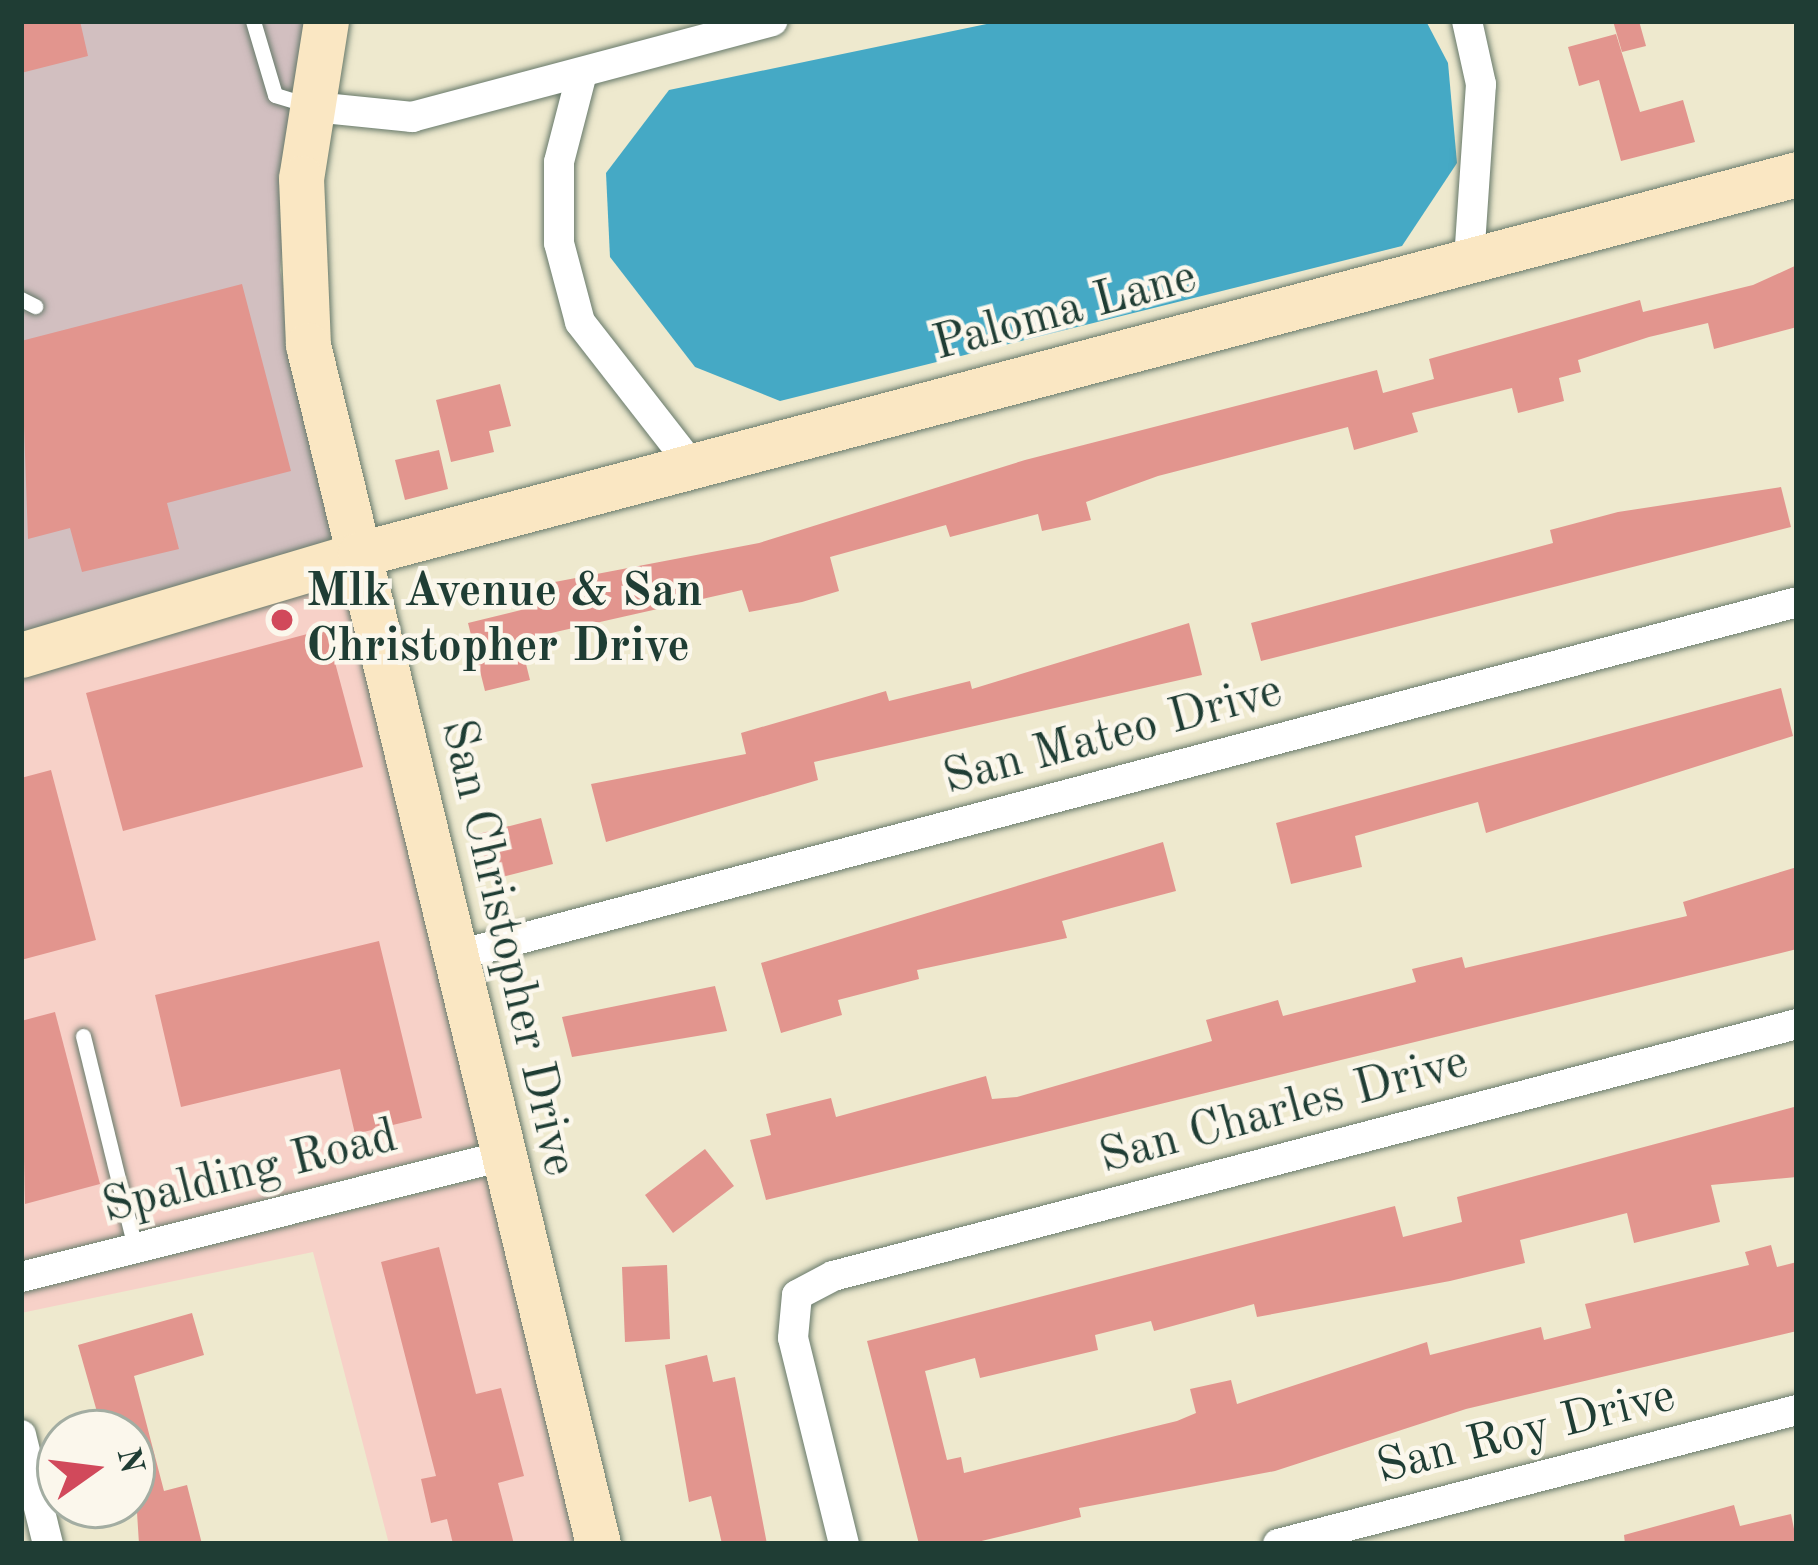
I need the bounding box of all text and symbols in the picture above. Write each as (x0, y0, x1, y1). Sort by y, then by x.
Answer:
street label: Paloma Lane (927, 249, 1203, 375)
place label: Mlk Avenue & San Christopher Drive (306, 563, 703, 676)
marker: Mlk Avenue & San Christopher Drive (269, 607, 295, 633)
street label: San Mateo Drive (937, 663, 1289, 809)
street label: San Christopher Drive (426, 714, 588, 1182)
street label: San Charles Drive (1093, 1034, 1475, 1188)
street label: Spalding Road (97, 1109, 403, 1237)
street label: San Roy Drive (1371, 1368, 1681, 1498)
north arrow (36, 1409, 156, 1529)
text: N (109, 1445, 148, 1477)

